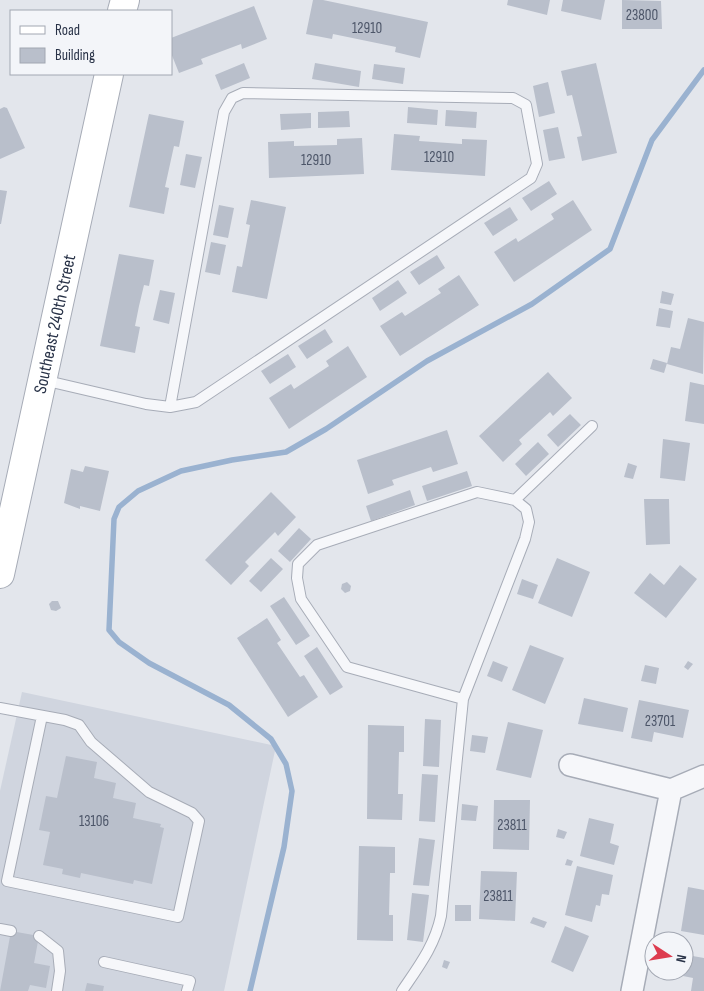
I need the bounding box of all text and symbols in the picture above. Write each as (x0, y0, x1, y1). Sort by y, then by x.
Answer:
house number: 23800 (626, 6, 658, 25)
legend (10, 10, 172, 75)
house number: 12910 (352, 19, 382, 38)
text: Road (55, 21, 80, 40)
text: Building (55, 46, 95, 65)
house number: 12910 (424, 148, 454, 167)
house number: 12910 (301, 151, 331, 170)
street label: Southeast 240th Street (29, 252, 80, 395)
house number: 23701 (645, 712, 676, 731)
house number: 13106 (79, 812, 109, 831)
house number: 23811 (497, 816, 528, 835)
house number: 23811 (483, 887, 514, 906)
north arrow (644, 931, 694, 981)
text: N (672, 953, 690, 964)

